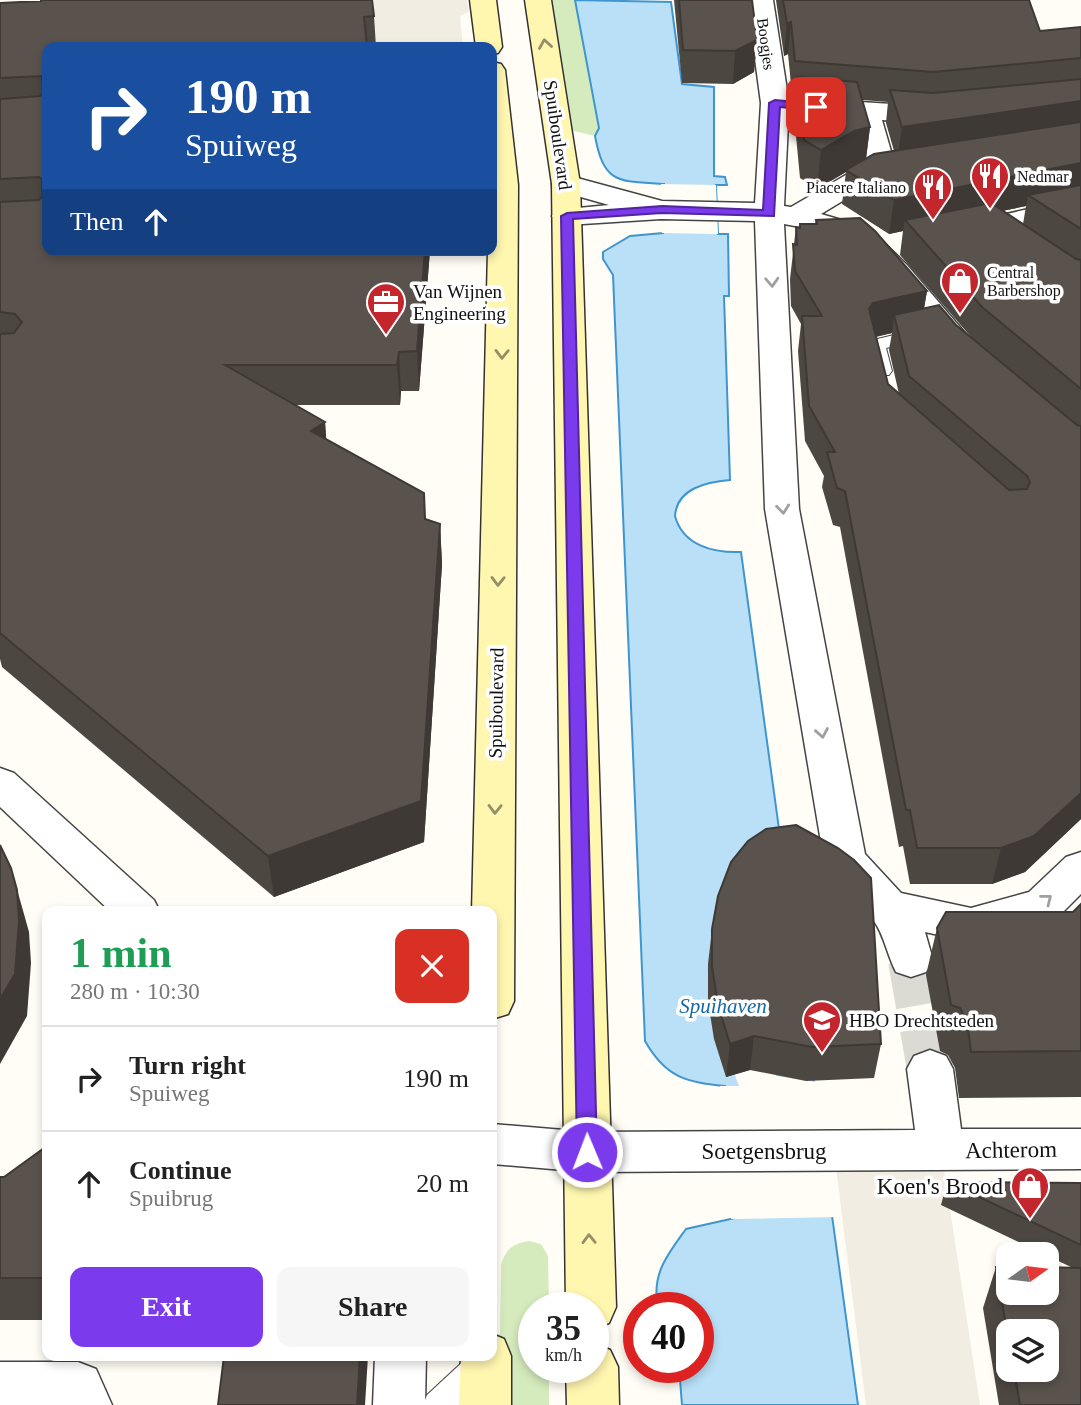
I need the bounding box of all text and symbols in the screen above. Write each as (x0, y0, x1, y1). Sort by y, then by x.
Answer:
street label: Boogjes (753, 17, 778, 71)
one-way arrow (538, 38, 553, 50)
text: 190 m (185, 69, 312, 124)
icon: right (70, 70, 161, 161)
pin (786, 77, 846, 137)
street label: Spuiboulevard (540, 79, 576, 192)
icon: arrive (797, 88, 835, 126)
text: Spuiweg (185, 127, 297, 163)
restaurant icon: Nedmar (969, 155, 1011, 210)
restaurant icon: Piacere Italiano (912, 166, 954, 221)
place label: Nedmar (1017, 168, 1069, 185)
place label: Piacere Italiano (806, 179, 906, 196)
icon: ahead (137, 203, 175, 241)
text: Then (70, 207, 123, 236)
shop icon: Central Barbershop (939, 260, 981, 315)
place label: Central Barbershop (987, 264, 1061, 300)
one-way arrow (765, 277, 780, 288)
office icon: Van Wijnen Engineering (365, 281, 407, 336)
place label: Van Wijnen Engineering (413, 281, 506, 324)
one-way arrow (494, 349, 510, 359)
one-way arrow (776, 503, 791, 515)
one-way arrow (491, 576, 506, 587)
street label: Spuiboulevard (485, 647, 507, 759)
one-way arrow (814, 727, 829, 739)
one-way arrow (487, 804, 503, 814)
one-way arrow (1040, 895, 1052, 908)
button: close (395, 929, 469, 1003)
text: 1 min (70, 930, 172, 976)
text: 280 m · 10:30 (70, 979, 200, 1004)
water label: Spuihaven (679, 994, 767, 1018)
school or university icon: HBO Drechtsteden (801, 999, 843, 1054)
place label: HBO Drechtsteden (849, 1010, 995, 1031)
text: Turn right (129, 1051, 246, 1080)
icon: right (70, 1060, 108, 1098)
text: 190 m (403, 1064, 469, 1093)
text: Spuiweg (129, 1081, 210, 1106)
position arrow (550, 1115, 624, 1189)
street label: Achterom (965, 1137, 1057, 1163)
street label: Soetgensbrug (701, 1139, 827, 1164)
text: Continue (129, 1156, 232, 1185)
icon: ahead (70, 1165, 108, 1203)
shop icon: Koen's Brood (1009, 1165, 1051, 1220)
text: 20 m (416, 1169, 469, 1198)
place label: Koen's Brood (877, 1174, 1003, 1199)
text: Spuibrug (129, 1186, 213, 1211)
one-way arrow (581, 1233, 597, 1244)
north arrow (996, 1242, 1059, 1306)
map controls (996, 1242, 1059, 1382)
button: Exit (70, 1267, 263, 1347)
button: Share (277, 1267, 469, 1347)
speed limit sign: 40 (623, 1292, 714, 1383)
text: 35 (546, 1309, 581, 1348)
button: layers (996, 1319, 1059, 1382)
text: km/h (545, 1345, 582, 1365)

